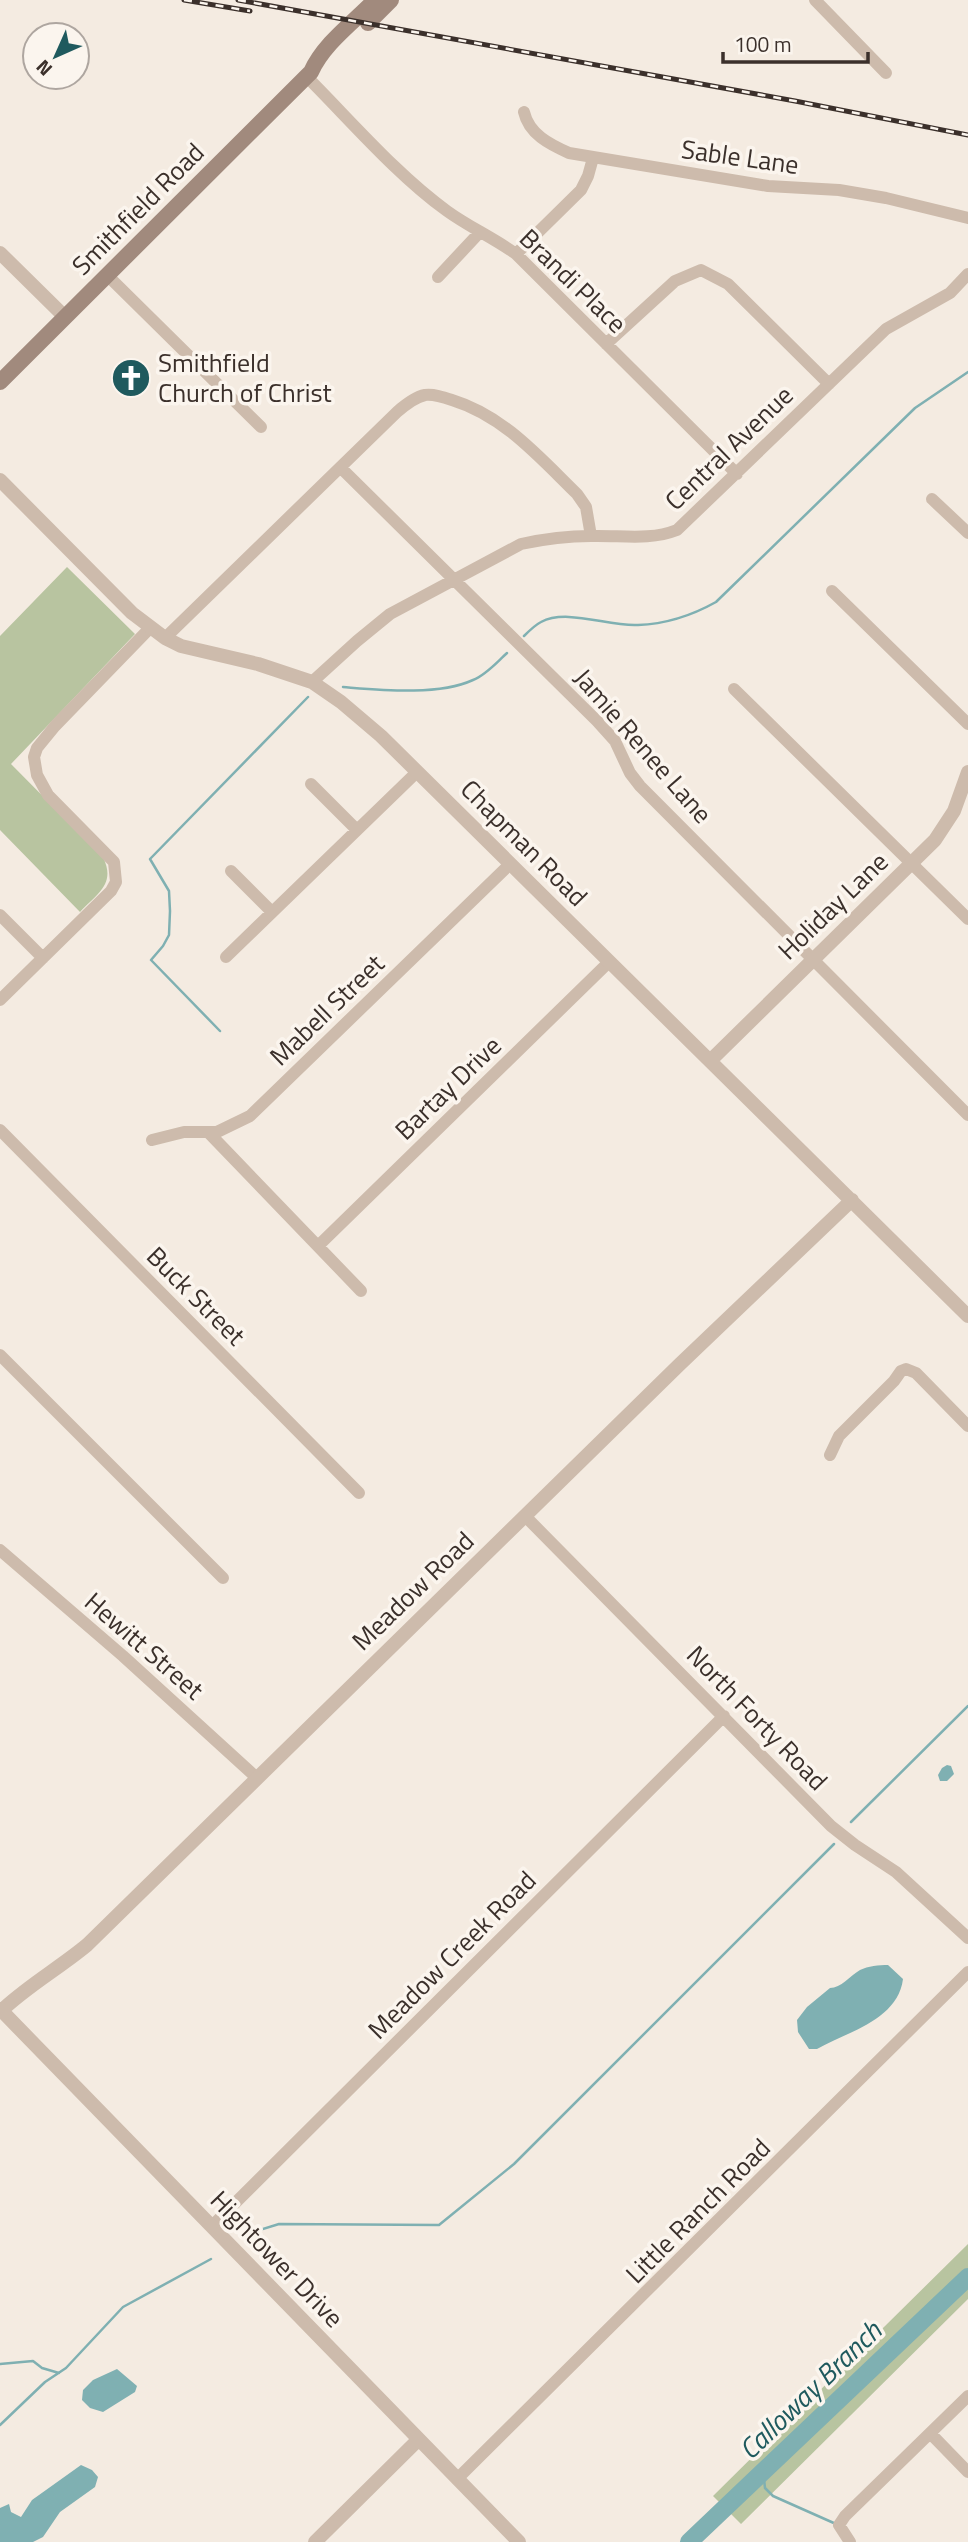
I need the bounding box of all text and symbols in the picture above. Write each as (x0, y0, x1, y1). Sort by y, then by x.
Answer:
north arrow (21, 21, 91, 91)
scale bar (723, 21, 868, 65)
text: 100 m (734, 28, 791, 60)
text: N (29, 53, 59, 83)
street label: Sable Lane (679, 129, 801, 184)
street label: Smithfield Road (62, 133, 213, 284)
street label: Brandi Place (511, 219, 636, 342)
place label: Smithfield Church of Christ (158, 343, 332, 412)
church icon: Smithfield Church of Christ (110, 357, 152, 399)
street label: Central Avenue (656, 376, 802, 519)
street label: Jamie Renee Lane (565, 660, 722, 832)
street label: Chapman Road (452, 770, 597, 915)
street label: Holiday Lane (769, 843, 897, 968)
street label: Mabell Street (260, 945, 393, 1075)
street label: Bartay Drive (385, 1027, 510, 1149)
street label: Buck Street (138, 1237, 255, 1354)
street label: Meadow Road (343, 1522, 483, 1659)
street label: Hewitt Street (76, 1583, 213, 1709)
street label: North Forty Road (678, 1636, 837, 1799)
street label: Meadow Creek Road (359, 1862, 545, 2048)
street label: Little Ranch Road (616, 2129, 779, 2292)
street label: Hightower Drive (202, 2181, 353, 2336)
water label: Calloway Branch (728, 2309, 892, 2469)

